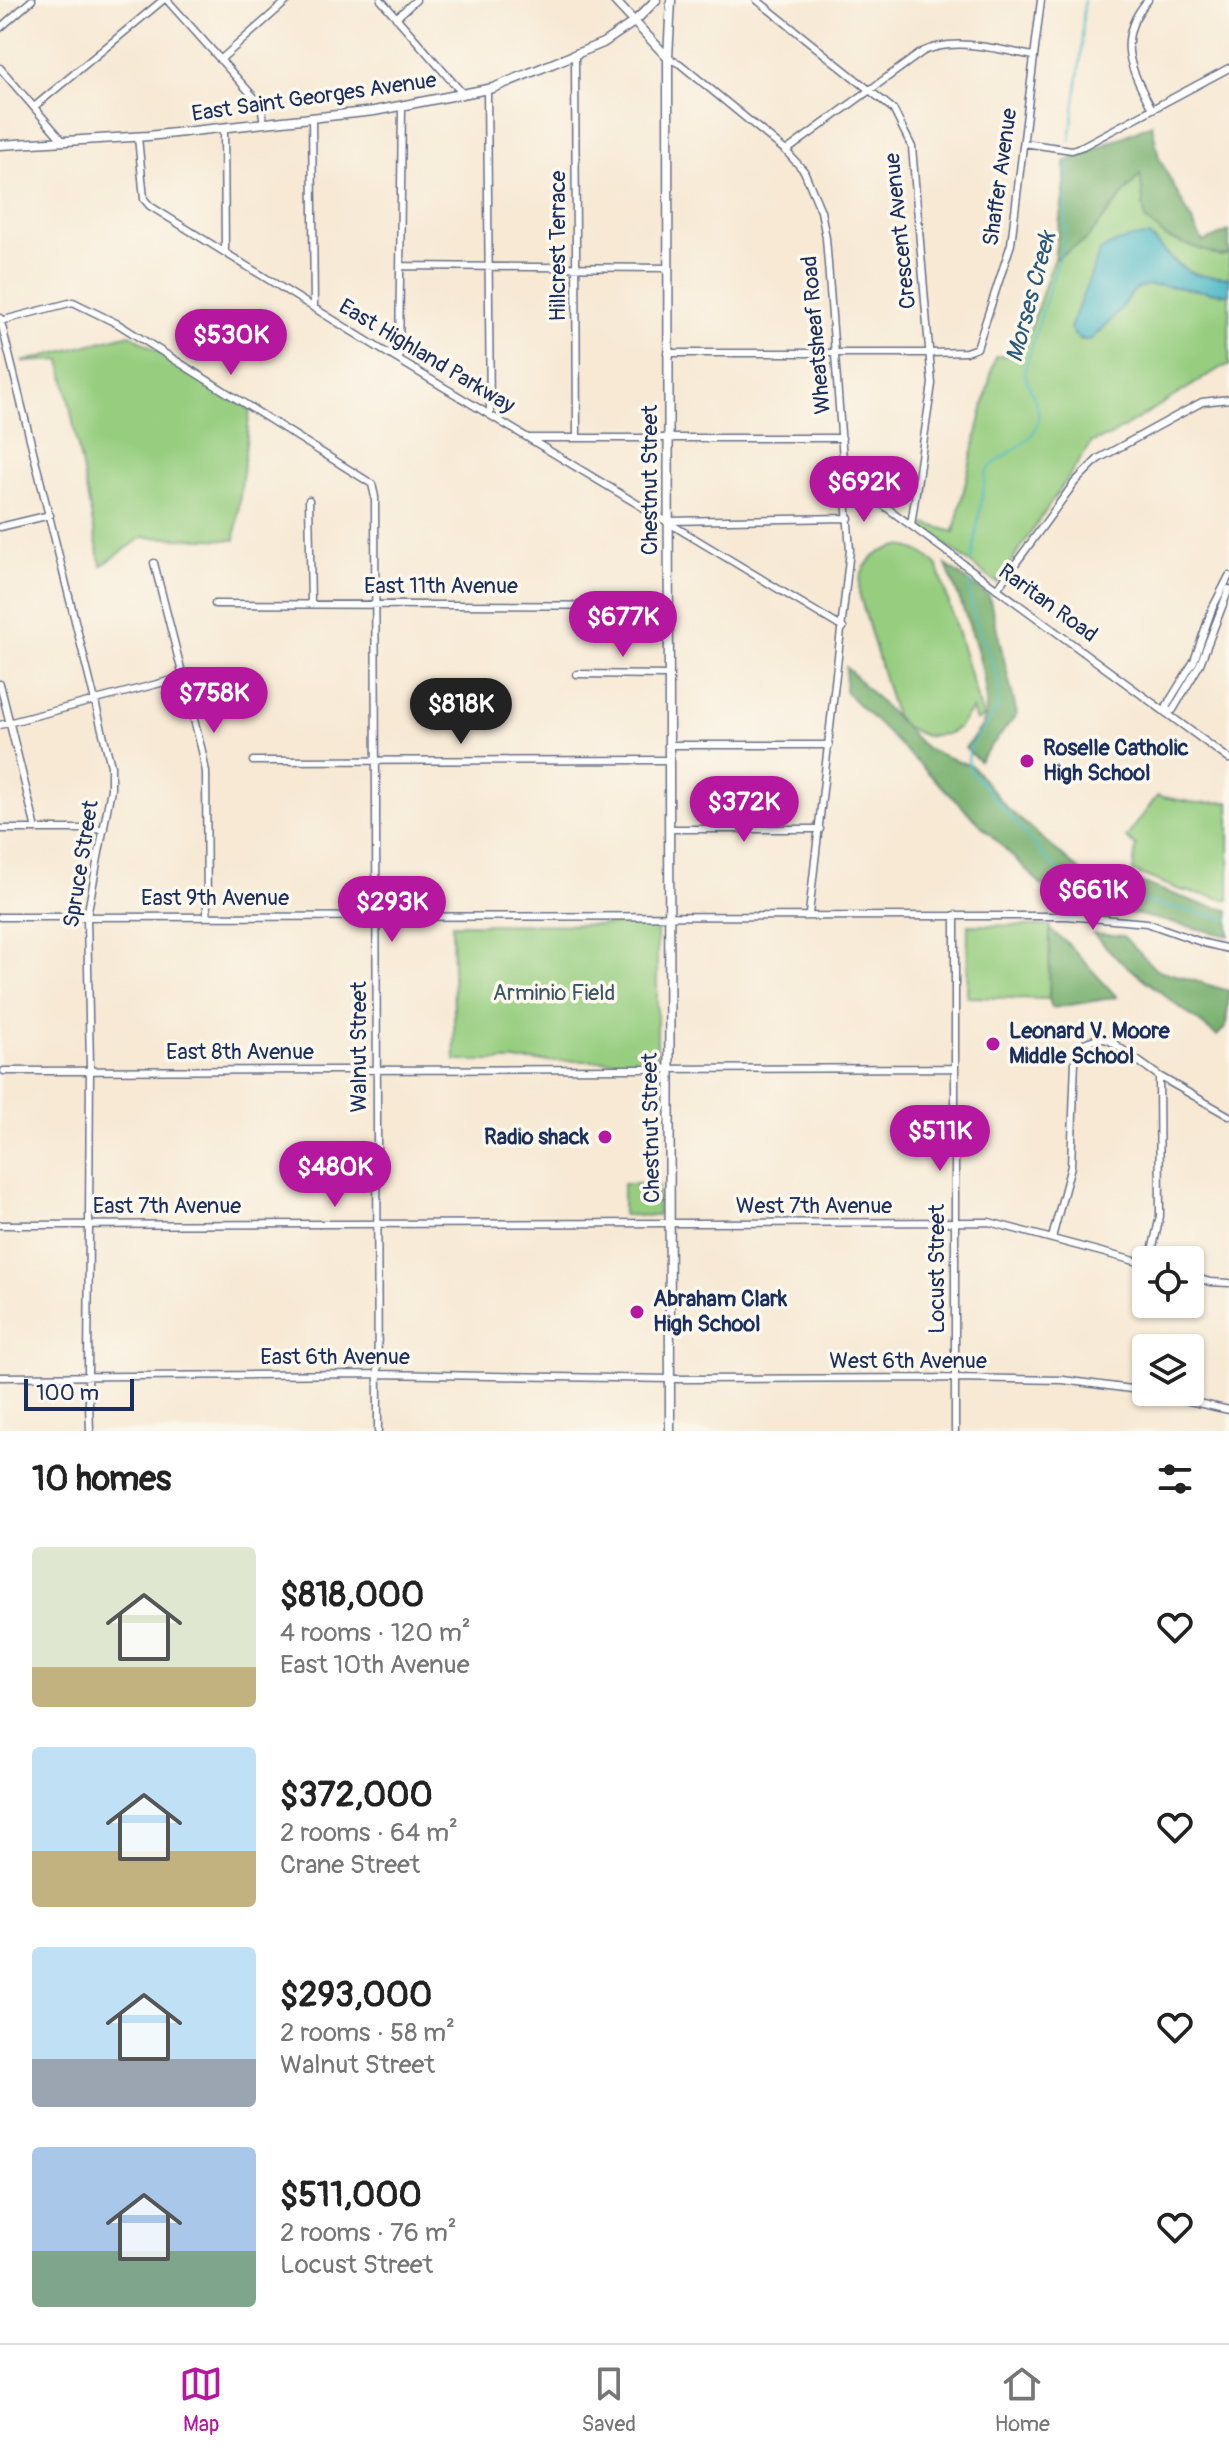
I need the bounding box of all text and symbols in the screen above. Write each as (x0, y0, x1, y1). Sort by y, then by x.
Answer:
street label: East Saint Georges Avenue (190, 66, 438, 128)
street label: Shaffer Avenue (976, 106, 1024, 248)
street label: Crescent Avenue (878, 151, 922, 310)
street label: Hillcrest Terrace (544, 170, 572, 321)
water label: Morses Creek (1000, 227, 1063, 365)
street label: Wheatsheaf Road (795, 255, 837, 415)
street label: East Highland Parkway (334, 292, 520, 420)
pin: $530K (175, 309, 287, 377)
text: $530K (193, 319, 269, 351)
street label: Chestnut Street (636, 405, 664, 555)
pin: $692K (808, 456, 920, 524)
text: $692K (828, 466, 900, 498)
street label: Raritan Road (993, 558, 1103, 648)
street label: East 11th Avenue (364, 572, 518, 600)
pin: $677K (567, 591, 679, 659)
text: $677K (587, 601, 659, 633)
pin: $758K (158, 667, 270, 735)
text: $758K (179, 677, 249, 709)
pin: $818K (405, 678, 517, 746)
text: $818K (428, 688, 494, 720)
place label: Roselle Catholic High School (1043, 734, 1189, 787)
marker: Roselle Catholic High School (1018, 752, 1036, 770)
pin: $372K (688, 776, 800, 844)
text: $372K (708, 786, 780, 818)
street label: Spruce Street (57, 798, 105, 930)
pin: $661K (1037, 864, 1149, 932)
text: $661K (1058, 874, 1128, 906)
pin: $293K (336, 876, 448, 944)
street label: East 9th Avenue (141, 884, 289, 912)
text: $293K (356, 886, 428, 918)
park label: Arminio Field (493, 979, 615, 1007)
street label: Walnut Street (345, 981, 373, 1113)
place label: Leonard V. Moore Middle School (1009, 1017, 1171, 1070)
marker: Leonard V. Moore Middle School (984, 1035, 1002, 1053)
street label: East 8th Avenue (166, 1038, 314, 1066)
street label: Chestnut Street (636, 1053, 666, 1203)
pin: $511K (884, 1105, 996, 1173)
text: $511K (908, 1115, 972, 1147)
place label: Radio shack (484, 1123, 590, 1151)
marker: Radio shack (596, 1128, 614, 1146)
pin: $480K (279, 1141, 391, 1209)
text: $480K (297, 1151, 373, 1183)
street label: East 7th Avenue (93, 1192, 241, 1220)
street label: West 7th Avenue (736, 1192, 892, 1220)
street label: Locust Street (923, 1204, 951, 1334)
map controls (1132, 1246, 1204, 1406)
button: locate (1132, 1246, 1204, 1318)
place label: Abraham Clark High School (653, 1285, 788, 1338)
marker: Abraham Clark High School (628, 1303, 646, 1321)
button: layers (1132, 1334, 1204, 1406)
street label: East 6th Avenue (260, 1343, 410, 1371)
street label: West 6th Avenue (829, 1347, 987, 1375)
scale bar (24, 1375, 134, 1411)
text: 100 m (36, 1379, 99, 1407)
icon: filters (1153, 1457, 1197, 1501)
text: 10 homes (32, 1458, 171, 1501)
text: $818,000 (280, 1574, 424, 1617)
icon: home (96, 1579, 192, 1675)
icon: heart (1153, 1605, 1197, 1649)
text: 4 rooms · 120 m² (280, 1617, 471, 1649)
text: East 10th Avenue (280, 1649, 470, 1681)
text: $372,000 (280, 1774, 433, 1817)
icon: home (96, 1779, 192, 1875)
icon: heart (1153, 1805, 1197, 1849)
text: 2 rooms · 64 m² (280, 1817, 458, 1849)
text: Crane Street (280, 1849, 420, 1881)
text: $293,000 (280, 1974, 432, 2017)
icon: home (96, 1979, 192, 2075)
icon: heart (1153, 2005, 1197, 2049)
text: 2 rooms · 58 m² (280, 2017, 455, 2049)
text: Walnut Street (280, 2049, 435, 2081)
text: $511,000 (280, 2174, 422, 2217)
icon: home (96, 2179, 192, 2275)
icon: heart (1153, 2205, 1197, 2249)
text: 2 rooms · 76 m² (280, 2217, 457, 2249)
text: Locust Street (280, 2249, 433, 2281)
tab: Map (179, 2362, 223, 2438)
tab: Saved (581, 2362, 636, 2438)
tab: Home (994, 2362, 1050, 2438)

